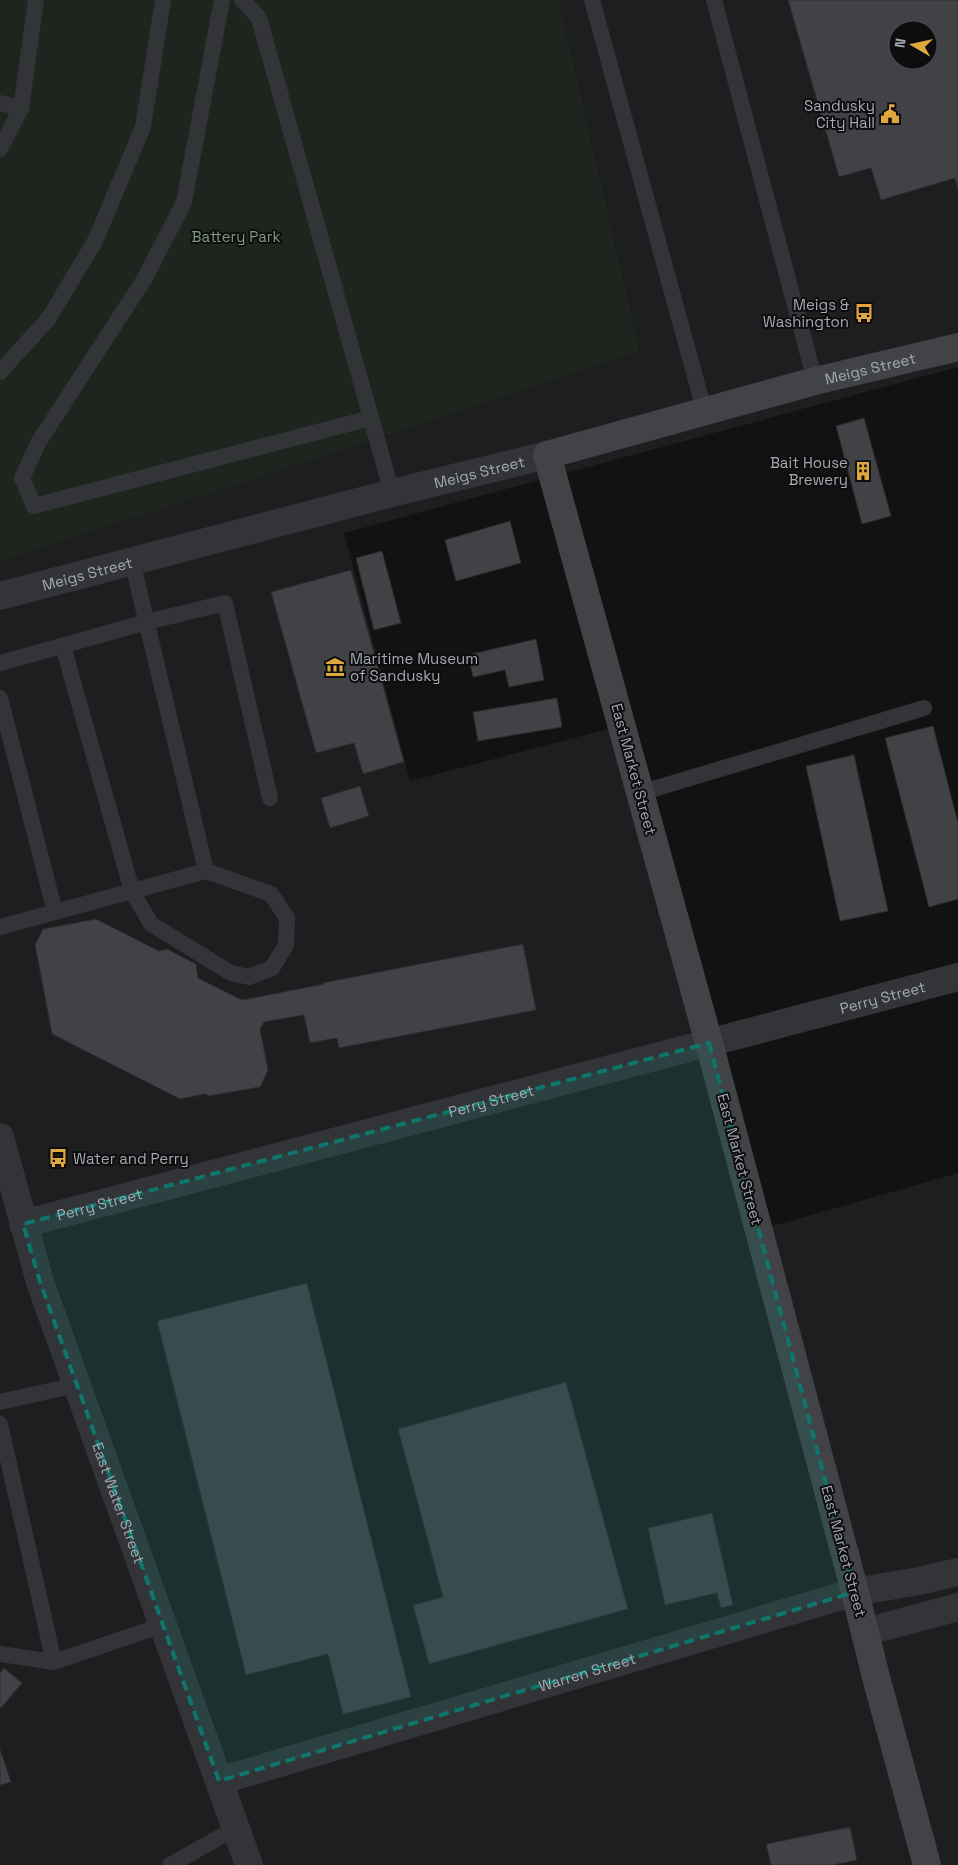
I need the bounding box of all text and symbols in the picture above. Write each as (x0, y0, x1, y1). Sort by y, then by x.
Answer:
north arrow (888, 20, 938, 70)
text: N (891, 37, 910, 49)
place label: Sandusky City Hall (804, 96, 875, 132)
public building icon: Sandusky City Hall (879, 103, 901, 125)
park label: Battery Park (191, 227, 281, 246)
place label: Meigs & Washington (763, 295, 849, 331)
bus stop icon: Meigs & Washington (853, 302, 875, 324)
street label: Meigs Street (823, 348, 918, 388)
street label: Meigs Street (432, 451, 527, 492)
place label: Bait House Brewery (770, 453, 848, 489)
building icon: Bait House Brewery (852, 460, 874, 482)
street label: Meigs Street (40, 552, 134, 594)
place label: Maritime Museum of Sandusky (350, 649, 478, 685)
museum icon: Maritime Museum of Sandusky (324, 656, 346, 678)
street label: East Market Street (607, 701, 661, 837)
street label: Perry Street (838, 977, 928, 1017)
street label: Perry Street (446, 1080, 536, 1121)
street label: East Market Street (713, 1091, 767, 1227)
bus stop icon: Water and Perry (47, 1147, 69, 1169)
place label: Water and Perry (73, 1149, 189, 1168)
street label: Perry Street (54, 1183, 144, 1224)
street label: East Water Street (89, 1440, 150, 1566)
street label: East Market Street (817, 1483, 871, 1619)
street label: Warren Street (536, 1648, 638, 1695)

